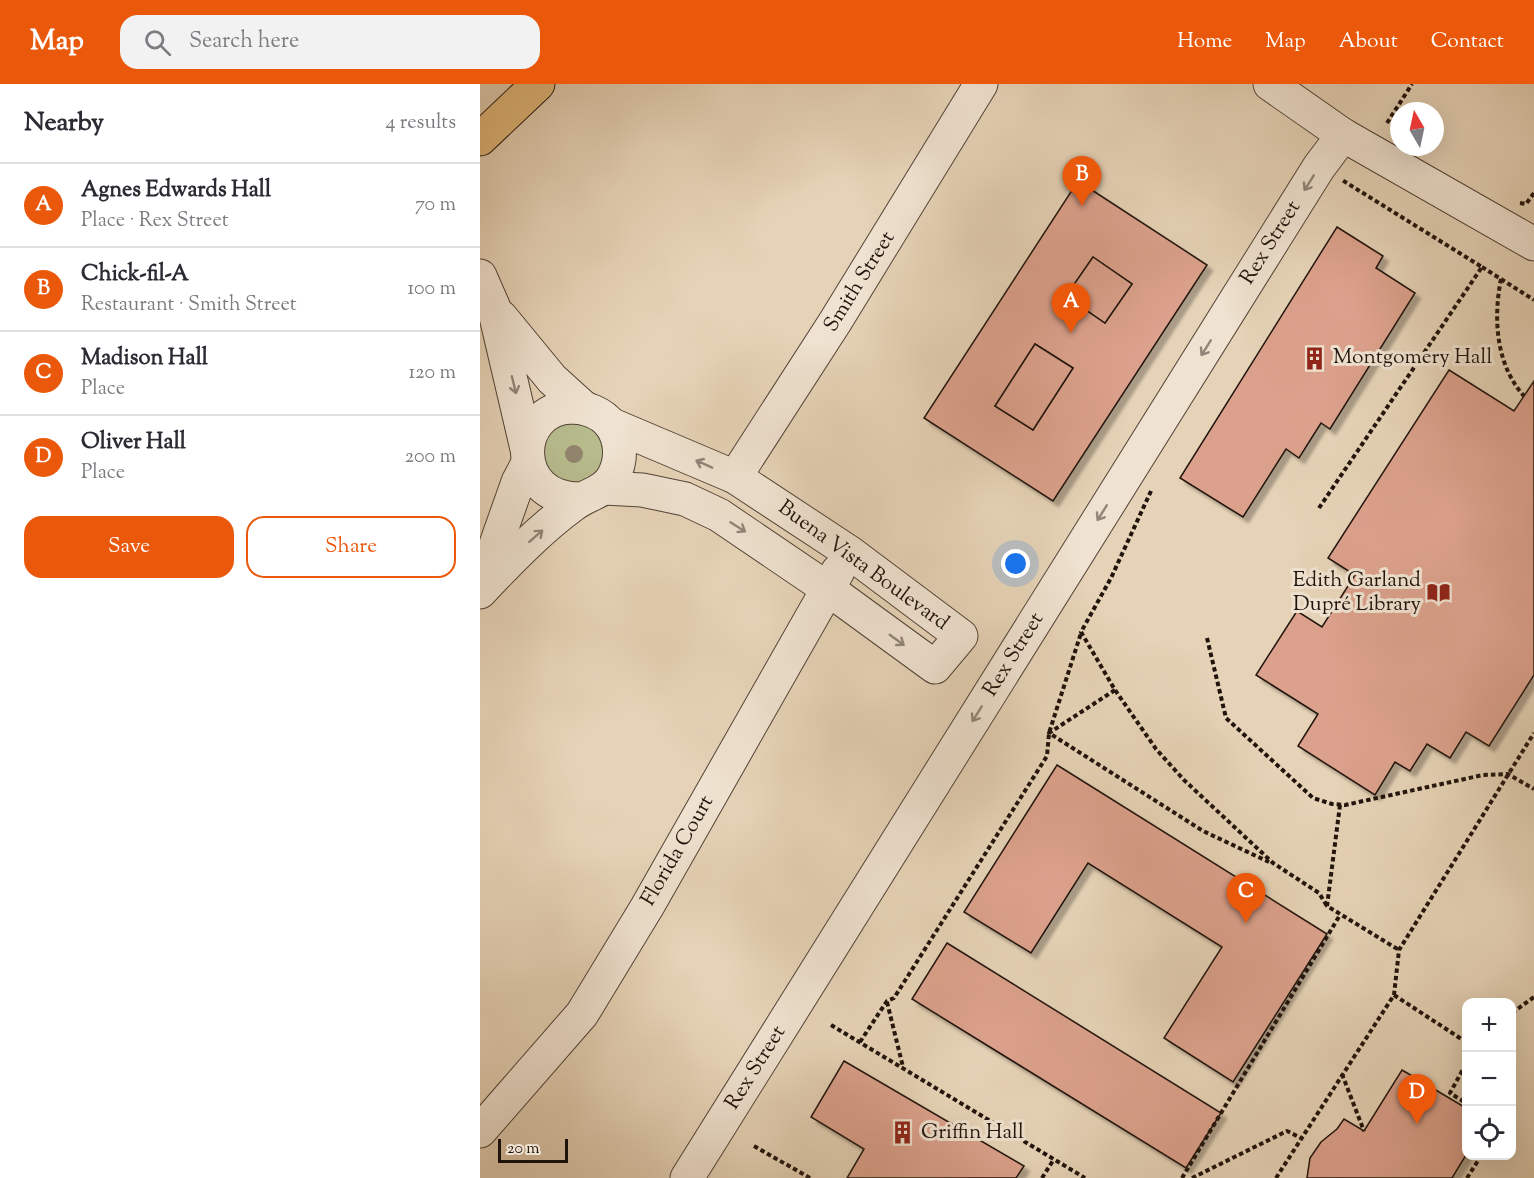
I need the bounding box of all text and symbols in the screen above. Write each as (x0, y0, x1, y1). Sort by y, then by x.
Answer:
search box (120, 15, 540, 69)
text: Map (30, 22, 84, 62)
icon: search (141, 26, 174, 59)
text: Search here (189, 26, 299, 58)
text: Home (1177, 27, 1232, 57)
text: Map (1265, 27, 1306, 57)
text: About (1339, 27, 1398, 57)
text: Contact (1431, 27, 1504, 57)
north arrow (1390, 102, 1444, 156)
text: Nearby (24, 105, 104, 142)
text: 4 results (385, 109, 456, 138)
pin: B (1062, 156, 1102, 206)
one-way arrow (1303, 174, 1315, 191)
text: Agnes Edwards Hall (81, 175, 271, 207)
text: A (35, 191, 52, 220)
text: 70 m (415, 191, 456, 220)
street label: Rex Street (1233, 195, 1309, 291)
text: Place · Rex Street (81, 207, 228, 236)
street label: Smith Street (817, 226, 903, 338)
text: Chick-fil-A (81, 259, 189, 291)
text: B (37, 275, 50, 304)
text: 100 m (407, 275, 456, 304)
pin: A (1052, 284, 1090, 333)
text: Restaurant · Smith Street (81, 291, 297, 320)
one-way arrow (1199, 339, 1211, 356)
text: Madison Hall (81, 343, 208, 375)
place label: Montgomery Hall (1333, 343, 1492, 373)
building icon: Montgomery Hall (1302, 345, 1328, 371)
text: C (35, 359, 52, 388)
text: 120 m (408, 359, 456, 388)
text: Place (81, 375, 125, 404)
one-way arrow (508, 375, 520, 394)
text: Oliver Hall (81, 427, 186, 459)
text: D (36, 443, 51, 472)
text: 200 m (405, 443, 456, 472)
one-way arrow (695, 457, 713, 469)
text: Place (81, 459, 125, 488)
street label: Buena Vista Boulevard (771, 494, 955, 638)
one-way arrow (1096, 504, 1108, 521)
button: Save (24, 516, 234, 578)
button: Share (246, 516, 456, 578)
one-way arrow (729, 522, 746, 534)
one-way arrow (528, 529, 543, 543)
your location (1001, 549, 1030, 578)
place label: Edith Garland Dupré Library (1293, 566, 1422, 620)
library icon: Edith Garland Dupré Library (1426, 580, 1452, 606)
street label: Rex Street (976, 607, 1052, 703)
one-way arrow (889, 634, 905, 646)
one-way arrow (970, 705, 982, 722)
street label: Florida Court (634, 790, 722, 912)
pin: C (1226, 874, 1266, 923)
map controls (1462, 998, 1516, 1160)
button: + (1462, 998, 1516, 1052)
street label: Rex Street (718, 1020, 794, 1116)
button: − (1462, 1052, 1516, 1106)
pin: D (1398, 1074, 1436, 1124)
button: locate (1462, 1106, 1516, 1160)
place label: Griffin Hall (921, 1118, 1024, 1148)
building icon: Griffin Hall (890, 1120, 916, 1146)
scale bar (498, 1136, 568, 1164)
text: 20 m (507, 1138, 540, 1161)

